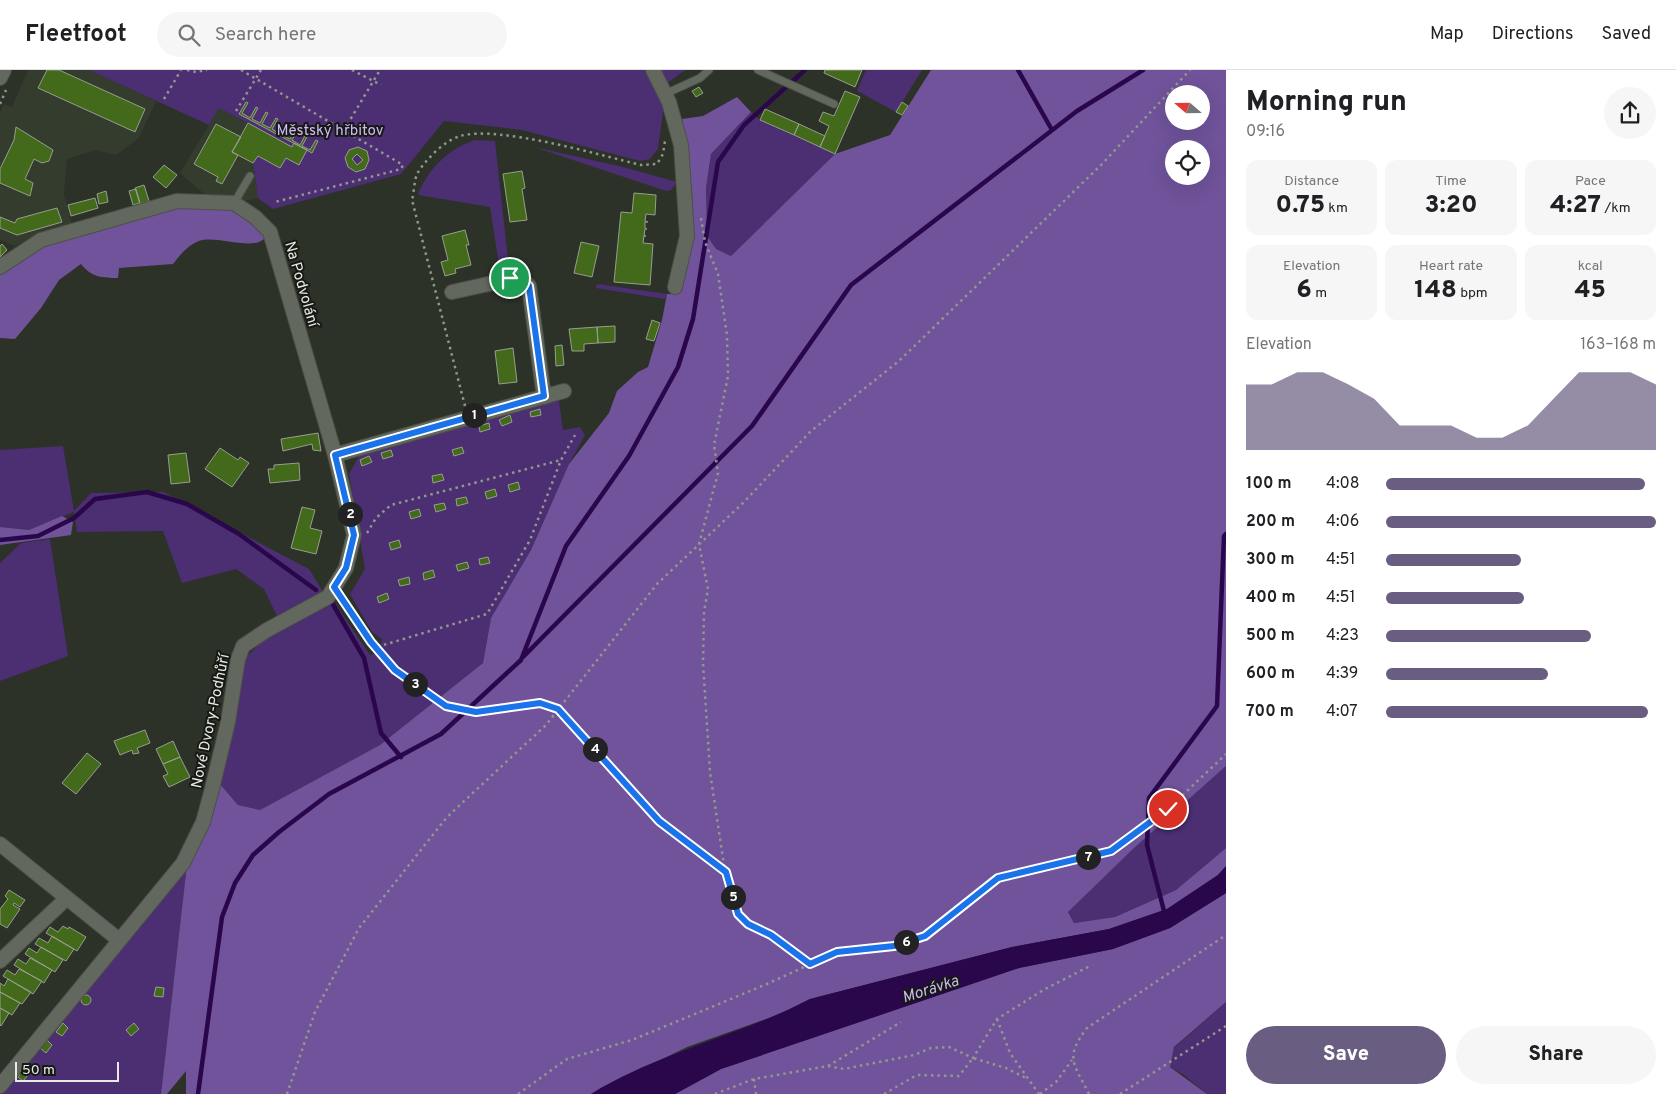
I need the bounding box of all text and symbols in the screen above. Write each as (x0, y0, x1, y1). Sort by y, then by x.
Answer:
search box (157, 12, 507, 57)
text: Fleetfoot (25, 20, 127, 50)
icon: search (175, 21, 203, 49)
text: Search here (215, 23, 316, 47)
text: Map (1430, 23, 1464, 46)
text: Directions (1492, 23, 1574, 46)
text: Saved (1602, 23, 1651, 46)
north arrow (1165, 85, 1210, 130)
map controls (1165, 85, 1210, 185)
text: Morning run (1246, 85, 1407, 121)
button: share (1604, 87, 1656, 139)
park label: Městský hřbitov (276, 122, 384, 141)
text: 09:16 (1246, 122, 1285, 142)
button: locate (1165, 140, 1210, 185)
text: Distance (1284, 173, 1339, 190)
text: Time (1435, 173, 1467, 190)
text: Pace (1575, 173, 1606, 190)
text: 0.75 (1276, 190, 1325, 222)
text: 3:20 (1424, 190, 1478, 222)
text: 4:27 (1550, 190, 1601, 222)
text: km (1325, 200, 1348, 217)
text: /km (1601, 200, 1631, 217)
street label: Na Podvolání (279, 239, 322, 331)
pin (489, 257, 531, 299)
text: Elevation (1283, 258, 1340, 275)
text: Heart rate (1419, 258, 1483, 275)
text: kcal (1578, 258, 1603, 275)
icon: arrive (496, 264, 524, 292)
text: 6 (1296, 275, 1312, 307)
text: 148 (1414, 275, 1457, 307)
text: 45 (1575, 275, 1606, 307)
text: m (1312, 285, 1327, 302)
text: bpm (1457, 285, 1488, 302)
text: Elevation (1246, 335, 1312, 355)
text: 163–168 m (1580, 335, 1656, 355)
pin: 1 (462, 402, 486, 428)
text: 1 (472, 407, 477, 424)
text: 100 m (1246, 474, 1292, 494)
text: 4:08 (1326, 474, 1360, 494)
pin: 2 (338, 502, 362, 526)
text: 2 (346, 506, 355, 523)
text: 200 m (1246, 512, 1295, 532)
text: 4:06 (1326, 512, 1359, 532)
text: 300 m (1246, 550, 1294, 570)
text: 4:51 (1326, 550, 1355, 570)
text: 400 m (1246, 588, 1295, 608)
text: 4:51 (1326, 588, 1355, 608)
text: 500 m (1246, 626, 1295, 646)
text: 4:23 (1326, 626, 1359, 646)
street label: Nové Dvory-Podhůří (188, 651, 235, 790)
text: 600 m (1246, 664, 1295, 684)
text: 4:39 (1326, 664, 1358, 684)
pin: 3 (402, 672, 428, 696)
text: 3 (411, 676, 420, 693)
text: 700 m (1246, 702, 1294, 722)
text: 4:07 (1326, 702, 1358, 722)
pin: 4 (582, 736, 608, 762)
text: 4 (591, 741, 600, 758)
pin (1147, 788, 1189, 830)
icon: check (1154, 795, 1182, 823)
pin: 7 (1076, 844, 1100, 870)
text: 7 (1085, 849, 1092, 866)
pin: 5 (720, 884, 746, 910)
text: 5 (729, 889, 738, 906)
pin: 6 (894, 930, 918, 954)
text: 6 (902, 934, 911, 951)
water label: Morávka (900, 971, 962, 1008)
button: Save (1246, 1026, 1446, 1084)
button: Share (1456, 1026, 1656, 1084)
scale bar (15, 1059, 119, 1082)
text: 50 m (22, 1062, 55, 1079)

